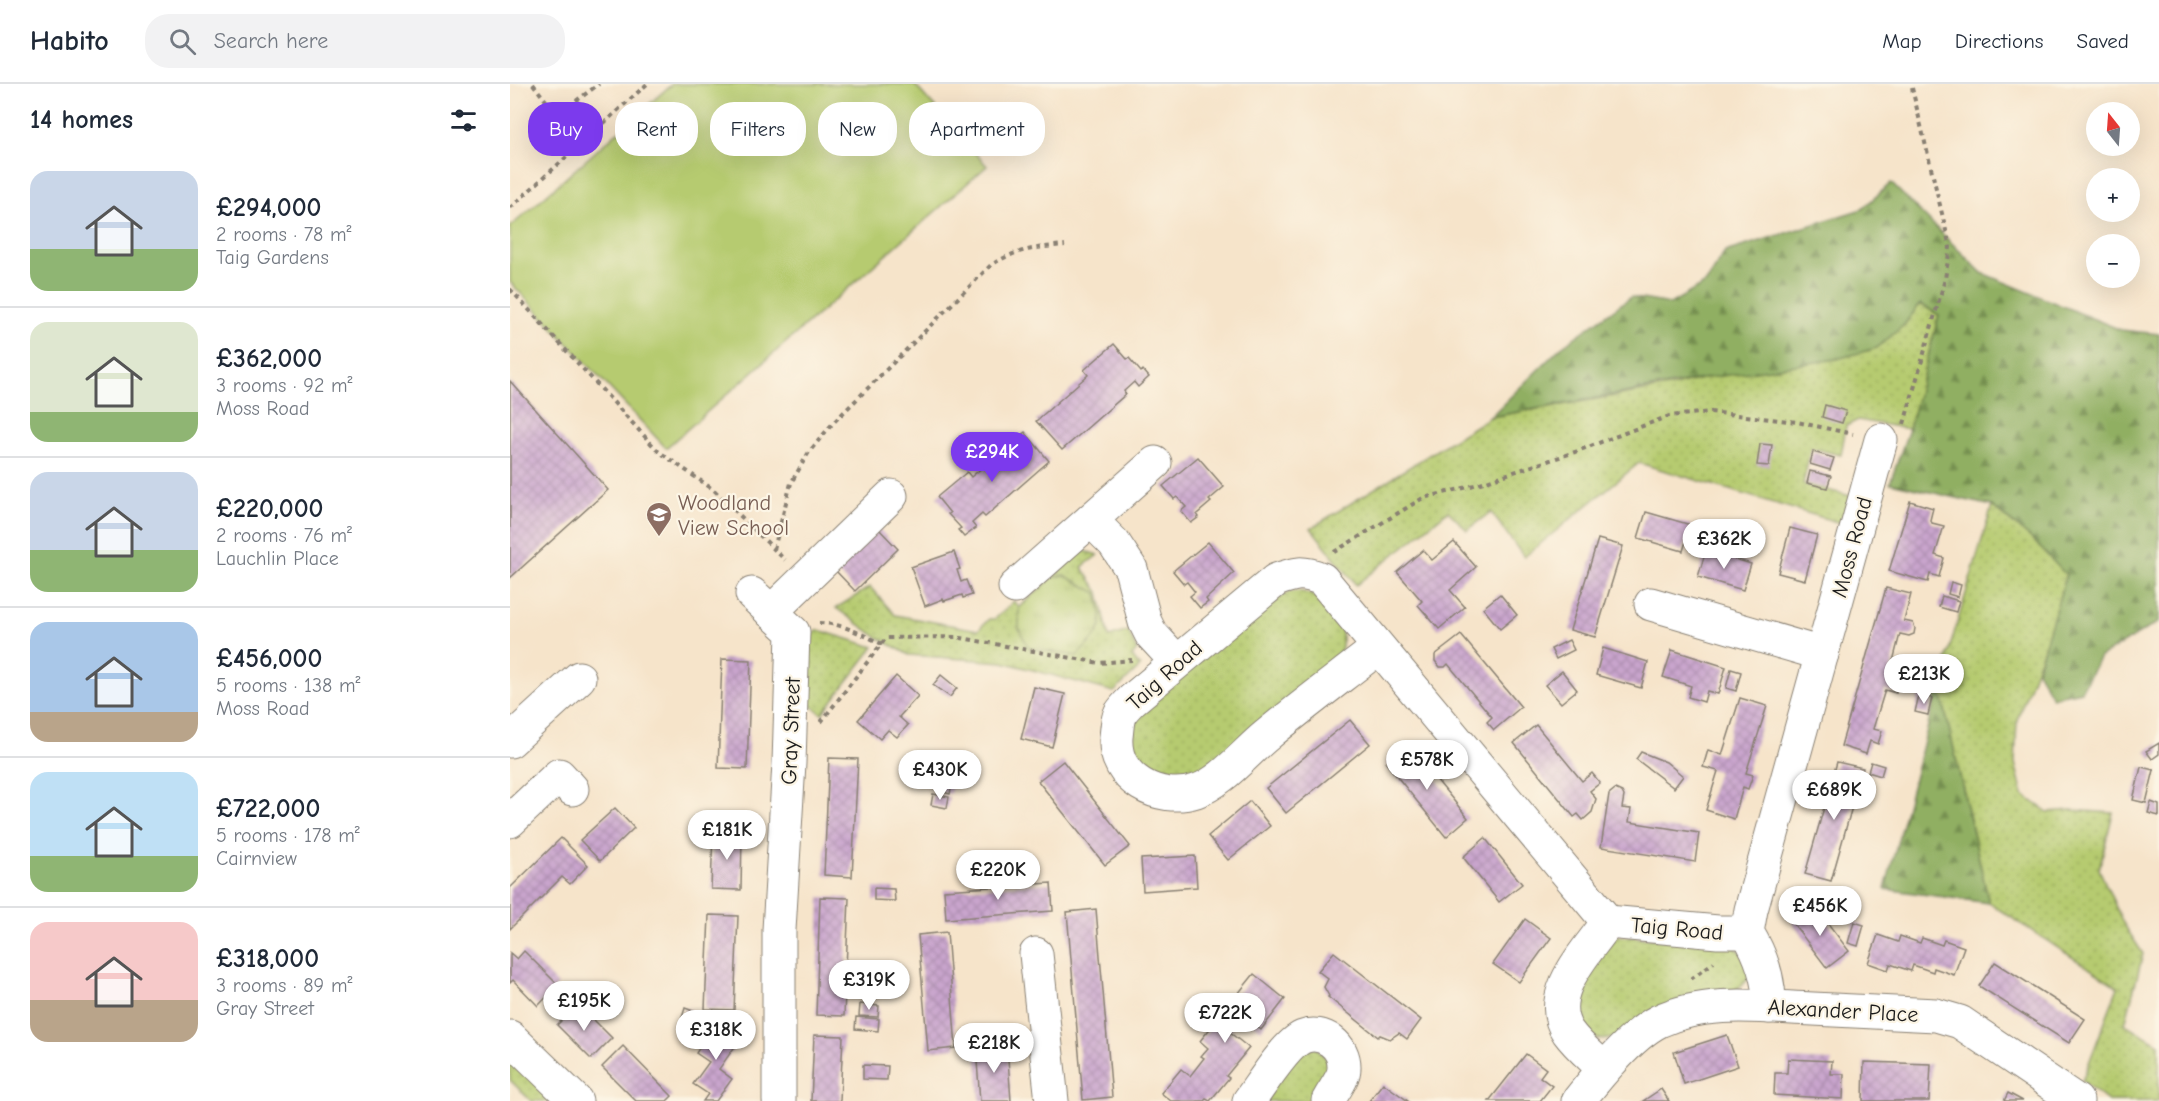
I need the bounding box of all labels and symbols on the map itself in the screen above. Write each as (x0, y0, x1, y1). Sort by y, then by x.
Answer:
north arrow (2086, 102, 2140, 156)
pin: £294K (950, 432, 1034, 483)
place label: Woodland View School (678, 490, 789, 541)
street label: Moss Road (1826, 494, 1878, 600)
school or university icon: Woodland View School (644, 500, 674, 538)
pin: £362K (1682, 519, 1766, 570)
street label: Taig Road (1122, 635, 1208, 716)
pin: £213K (1882, 654, 1966, 705)
street label: Gray Street (776, 676, 806, 785)
pin: £578K (1385, 740, 1469, 791)
pin: £430K (898, 750, 982, 801)
pin: £689K (1792, 770, 1876, 821)
pin: £181K (685, 810, 769, 861)
pin: £220K (956, 850, 1040, 901)
pin: £456K (1778, 886, 1862, 937)
street label: Taig Road (1630, 912, 1724, 946)
pin: £319K (827, 960, 911, 1011)
pin: £195K (542, 981, 626, 1032)
pin: £722K (1183, 993, 1267, 1044)
street label: Alexander Place (1767, 994, 1919, 1028)
pin: £318K (674, 1010, 758, 1061)
pin: £218K (952, 1023, 1036, 1074)

